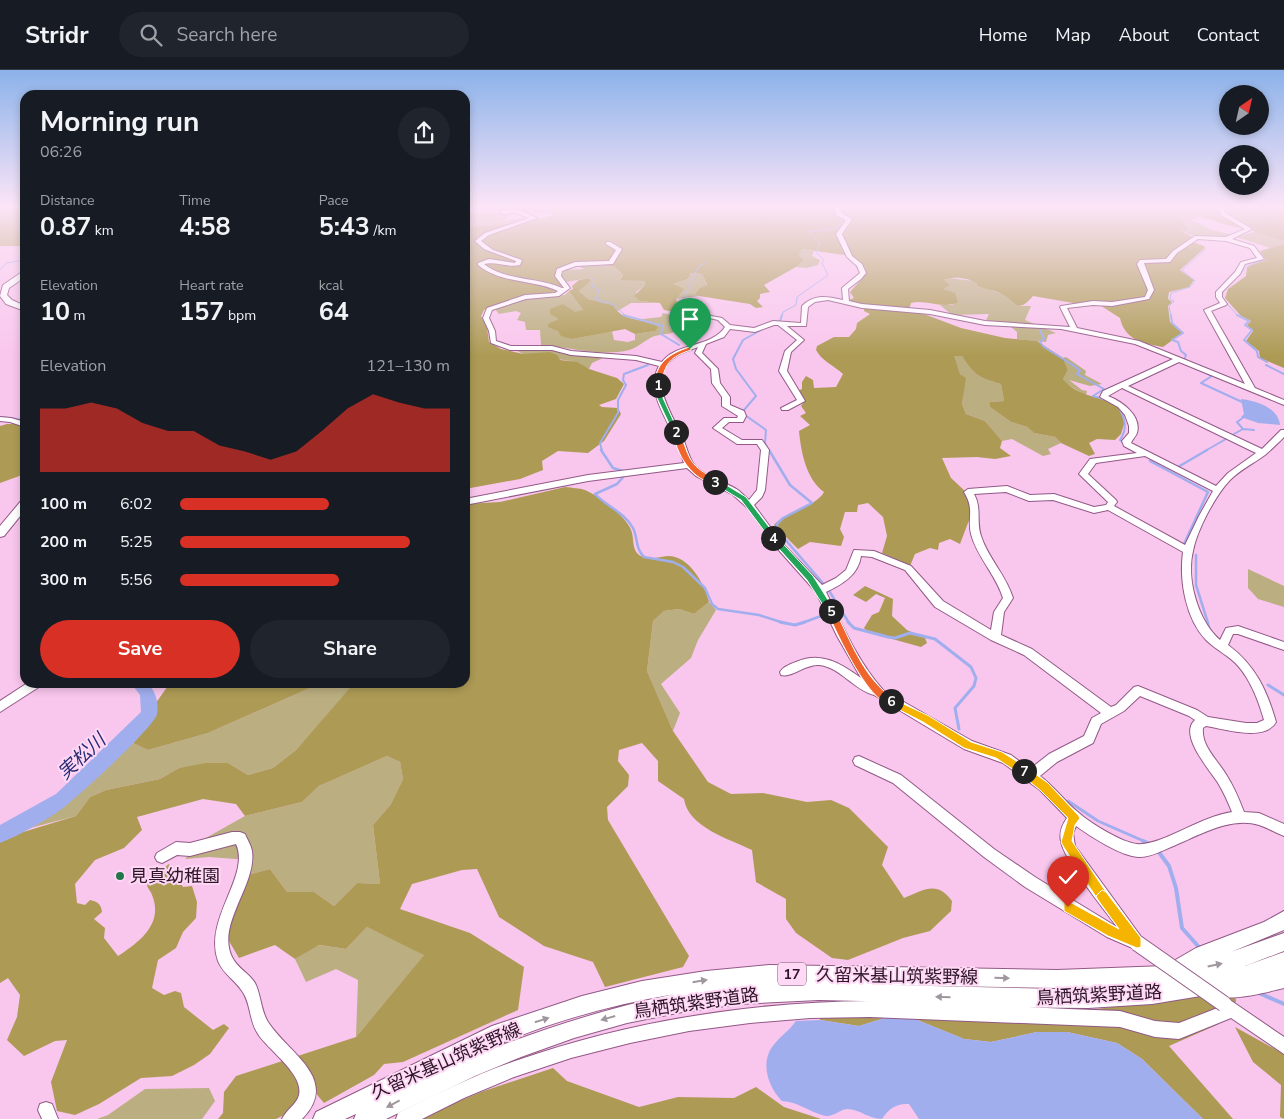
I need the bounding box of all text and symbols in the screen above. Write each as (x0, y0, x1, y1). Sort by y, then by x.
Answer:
search box (119, 12, 469, 57)
text: Stridr (25, 19, 89, 51)
icon: search (137, 21, 165, 49)
text: Search here (177, 22, 277, 48)
text: Home (979, 23, 1027, 47)
text: Map (1055, 23, 1091, 47)
text: About (1119, 23, 1169, 47)
text: Contact (1197, 23, 1259, 47)
north arrow (1219, 85, 1269, 135)
map controls (1219, 85, 1269, 195)
text: Morning run (40, 103, 199, 141)
button: share (398, 107, 450, 159)
text: 06:26 (40, 141, 82, 163)
button: locate (1219, 145, 1269, 195)
text: Distance (40, 191, 94, 210)
text: Time (179, 191, 210, 210)
text: Pace (319, 191, 348, 210)
text: 0.87 (40, 210, 91, 244)
text: 4:58 (179, 210, 231, 244)
text: 5:43 (319, 210, 370, 244)
text: km (91, 221, 114, 240)
text: /km (370, 221, 396, 240)
text: Elevation (40, 276, 98, 295)
text: Heart rate (179, 276, 243, 295)
text: kcal (319, 276, 343, 295)
text: 10 (40, 295, 70, 329)
text: 157 (179, 295, 224, 329)
text: 64 (319, 295, 349, 329)
pin (669, 298, 711, 349)
icon: arrive (676, 305, 704, 333)
text: m (70, 306, 86, 325)
text: bpm (224, 306, 256, 325)
text: Elevation (40, 355, 106, 377)
text: 121–130 m (367, 355, 450, 377)
pin: 1 (646, 372, 670, 398)
text: 1 (654, 376, 663, 395)
pin: 2 (664, 420, 688, 444)
text: 2 (672, 423, 681, 442)
pin: 3 (702, 470, 728, 494)
text: 3 (711, 473, 720, 492)
text: 100 m (40, 493, 87, 515)
text: 6:02 (120, 493, 152, 515)
pin: 4 (760, 526, 786, 550)
text: 4 (769, 529, 778, 548)
text: 200 m (40, 531, 87, 553)
text: 5:25 (120, 531, 152, 553)
text: 300 m (40, 569, 87, 591)
text: 5:56 (120, 569, 152, 591)
pin: 5 (818, 598, 844, 624)
text: 5 (827, 602, 836, 621)
button: Save (40, 620, 240, 678)
button: Share (250, 620, 450, 678)
pin: 6 (878, 688, 904, 714)
text: 6 (887, 692, 896, 711)
water label: 実松川 (52, 726, 113, 786)
pin: 7 (1012, 758, 1036, 784)
text: 7 (1020, 762, 1029, 781)
pin (1047, 856, 1089, 907)
icon: check (1054, 863, 1082, 891)
place label: 見真幼稚園 (130, 864, 220, 888)
marker: 見真幼稚園 (114, 870, 126, 882)
one-way arrow (1208, 961, 1223, 969)
road number: 17 (778, 962, 806, 986)
street label: 久留米基山筑紫野線 (816, 963, 978, 989)
one-way arrow (994, 974, 1010, 982)
one-way arrow (692, 977, 708, 985)
street label: 鳥栖筑紫野道路 (1035, 980, 1163, 1010)
street label: 鳥栖筑紫野道路 (632, 982, 760, 1024)
one-way arrow (934, 993, 950, 1001)
one-way arrow (600, 1014, 616, 1022)
one-way arrow (535, 1015, 550, 1023)
street label: 久留米基山筑紫野線 (367, 1017, 525, 1105)
one-way arrow (385, 1100, 400, 1108)

